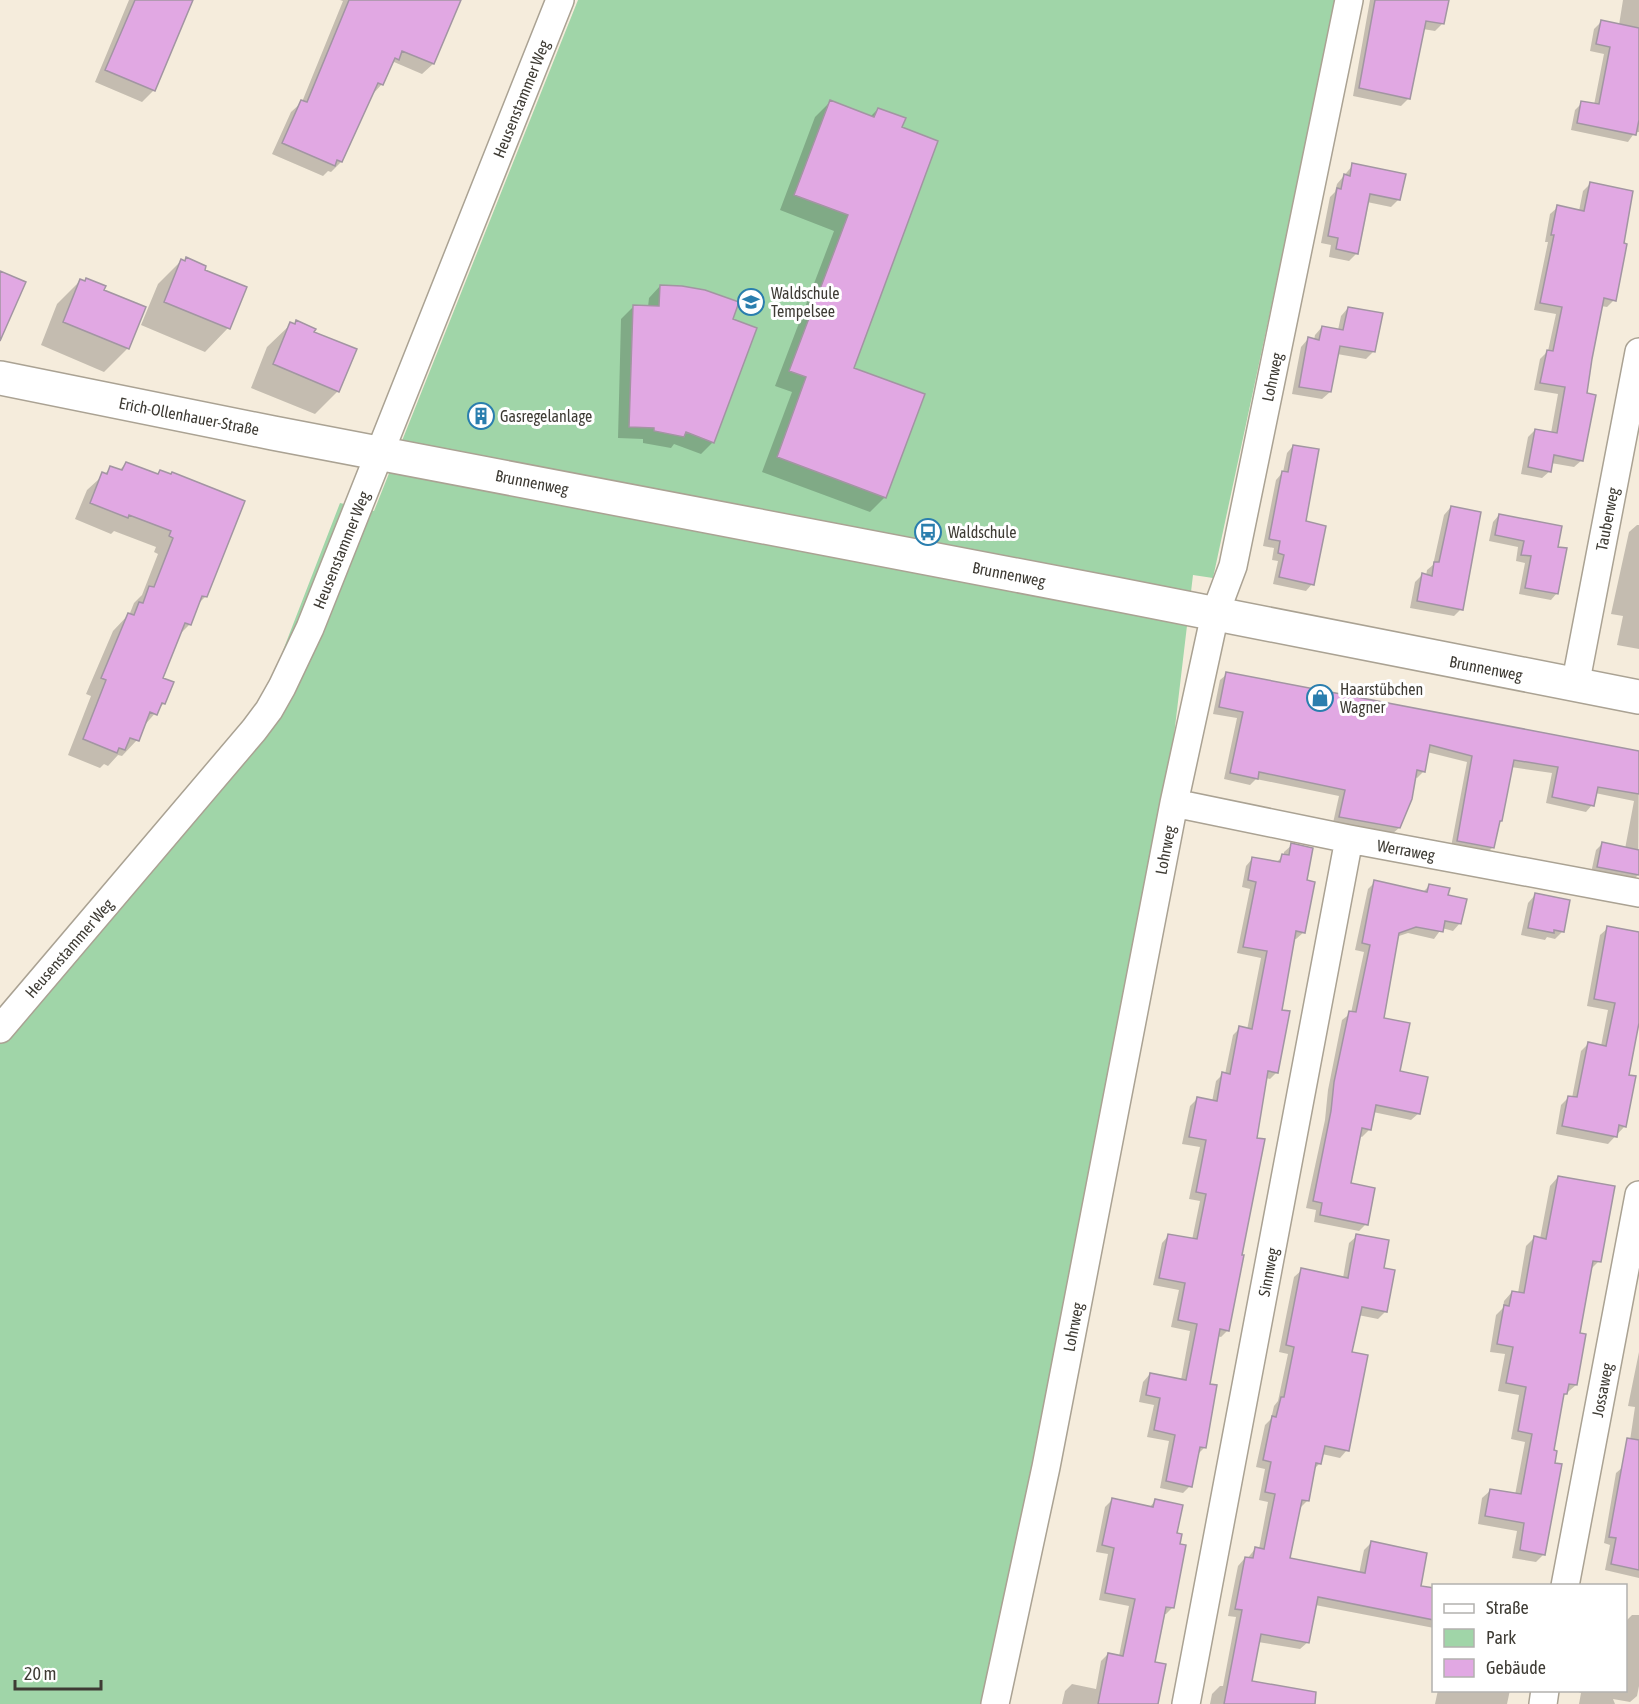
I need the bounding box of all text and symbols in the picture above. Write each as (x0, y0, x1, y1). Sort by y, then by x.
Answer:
street label: Heusenstammer Weg (489, 38, 554, 161)
place label: Waldschule Tempelsee (771, 284, 840, 321)
school or university icon: Waldschule Tempelsee (736, 287, 766, 317)
street label: Lohrweg (1258, 351, 1287, 403)
street label: Erich-Ollenhauer-Straße (117, 394, 261, 438)
building icon: Gasregelanlage (466, 401, 496, 431)
place label: Gasregelanlage (500, 407, 592, 426)
street label: Brunnenweg (494, 466, 570, 499)
street label: Tauberweg (1592, 486, 1623, 552)
street label: Heusenstammer Weg (309, 489, 374, 612)
bus stop icon: Waldschule (913, 517, 943, 547)
place label: Waldschule (948, 523, 1017, 541)
street label: Brunnenweg (971, 558, 1047, 591)
street label: Brunnenweg (1448, 652, 1524, 685)
place label: Haarstübchen Wagner (1340, 680, 1423, 717)
shop icon: Haarstübchen Wagner (1305, 683, 1335, 713)
street label: Lohrweg (1151, 824, 1180, 876)
street label: Werraweg (1375, 836, 1436, 865)
street label: Heusenstammer Weg (21, 895, 118, 1002)
street label: Sinnweg (1254, 1246, 1283, 1298)
street label: Lohrweg (1059, 1301, 1088, 1353)
street label: Jossaweg (1588, 1361, 1617, 1419)
legend (1432, 1584, 1627, 1692)
text: Straße (1486, 1597, 1529, 1618)
text: Park (1486, 1627, 1516, 1648)
scale bar (15, 1653, 100, 1691)
text: Gebäude (1486, 1657, 1546, 1678)
text: 20 m (24, 1663, 56, 1684)

